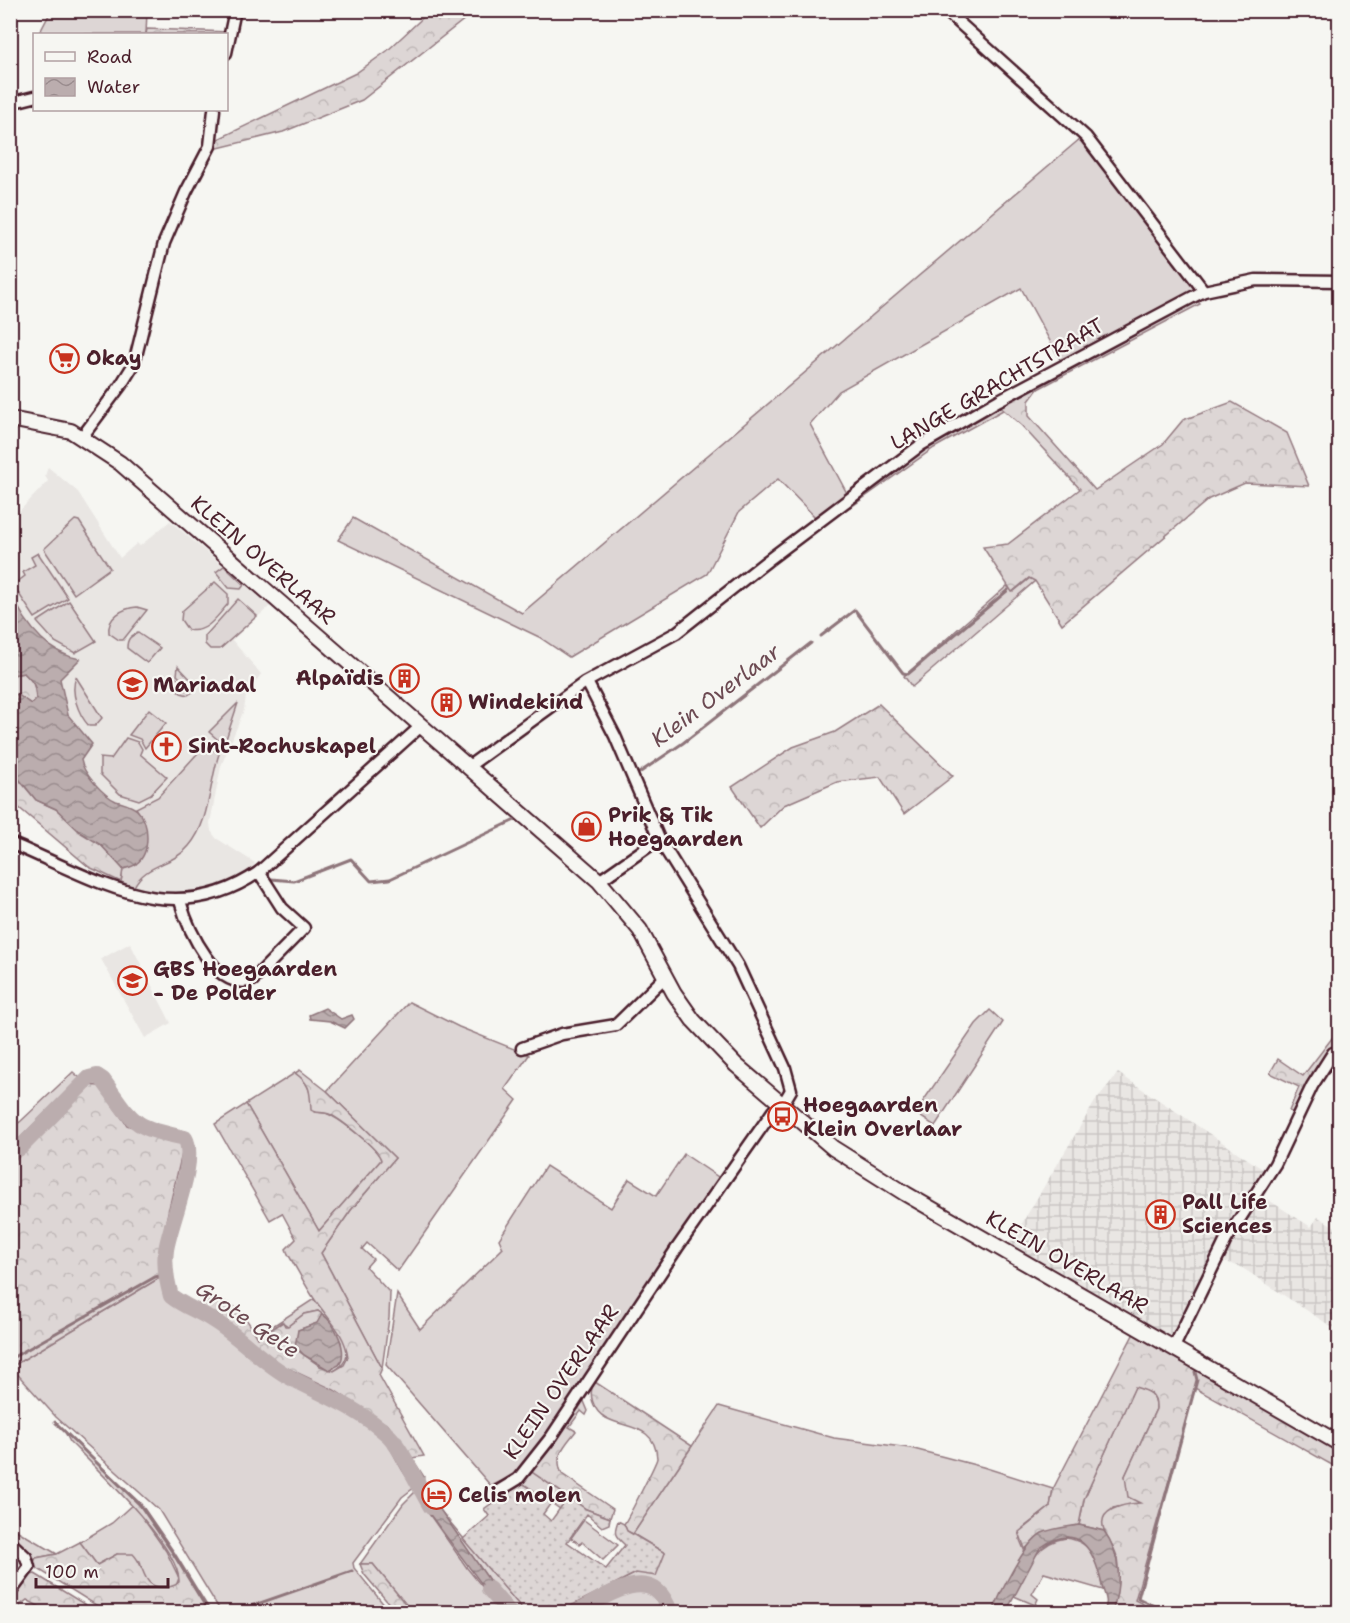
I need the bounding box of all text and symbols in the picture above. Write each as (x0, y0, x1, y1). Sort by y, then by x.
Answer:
legend (33, 33, 228, 111)
text: Road (87, 45, 132, 69)
text: Water (87, 75, 140, 99)
street label: LANGE GRACHTSTRAAT (885, 311, 1109, 457)
supermarket icon: Okay (49, 342, 81, 374)
place label: Okay (86, 344, 142, 372)
street label: KLEIN OVERLAAR (185, 489, 341, 631)
water label: Klein Overlaar (645, 637, 786, 754)
building icon: Alpaïdis (389, 662, 421, 694)
place label: Alpaïdis (295, 664, 384, 692)
school or university icon: Mariadal (116, 669, 148, 701)
place label: Mariadal (153, 671, 256, 699)
building icon: Windekind (431, 686, 463, 718)
place label: Windekind (468, 688, 584, 716)
church icon: Sint-Rochuskapel (151, 730, 183, 762)
place label: Sint-Rochuskapel (188, 732, 376, 760)
place label: Prik & Tik Hoegaarden (608, 801, 743, 853)
shop icon: Prik & Tik Hoegaarden (571, 811, 603, 843)
place label: GBS Hoegaarden - De Polder (153, 955, 337, 1007)
school or university icon: GBS Hoegaarden - De Polder (116, 965, 148, 997)
place label: Hoegaarden Klein Overlaar (803, 1091, 962, 1143)
bus stop icon: Hoegaarden Klein Overlaar (766, 1101, 798, 1133)
place label: Pall Life Sciences (1182, 1188, 1272, 1240)
building icon: Pall Life Sciences (1145, 1198, 1177, 1230)
street label: KLEIN OVERLAAR (981, 1204, 1153, 1320)
water label: Grote Gete (190, 1274, 305, 1365)
street label: KLEIN OVERLAAR (497, 1299, 625, 1465)
hotel icon: Celis molen (421, 1479, 453, 1511)
place label: Celis molen (458, 1481, 581, 1509)
scale bar (36, 1551, 168, 1589)
text: 100 m (45, 1560, 99, 1584)

